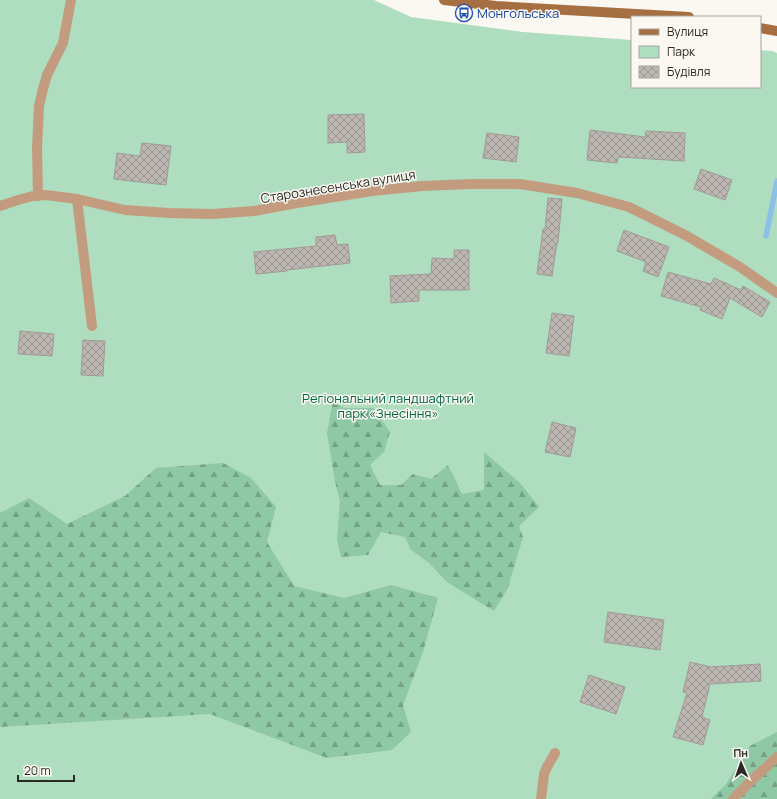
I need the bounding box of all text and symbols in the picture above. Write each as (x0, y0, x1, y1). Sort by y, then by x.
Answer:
bus stop icon: Монгольська (454, 3, 474, 23)
place label: Монгольська (477, 4, 559, 22)
legend (631, 16, 761, 88)
text: Вулиця (667, 23, 708, 40)
text: Парк (667, 43, 696, 60)
text: Будівля (667, 63, 710, 80)
street label: Старознесенська вулиця (259, 165, 417, 207)
park label: Регіональний ландшафтний парк «Знесіння» (302, 389, 474, 422)
north arrow (721, 743, 761, 783)
text: Пн (733, 745, 748, 760)
scale bar (18, 757, 74, 783)
text: 20 m (24, 762, 51, 779)

